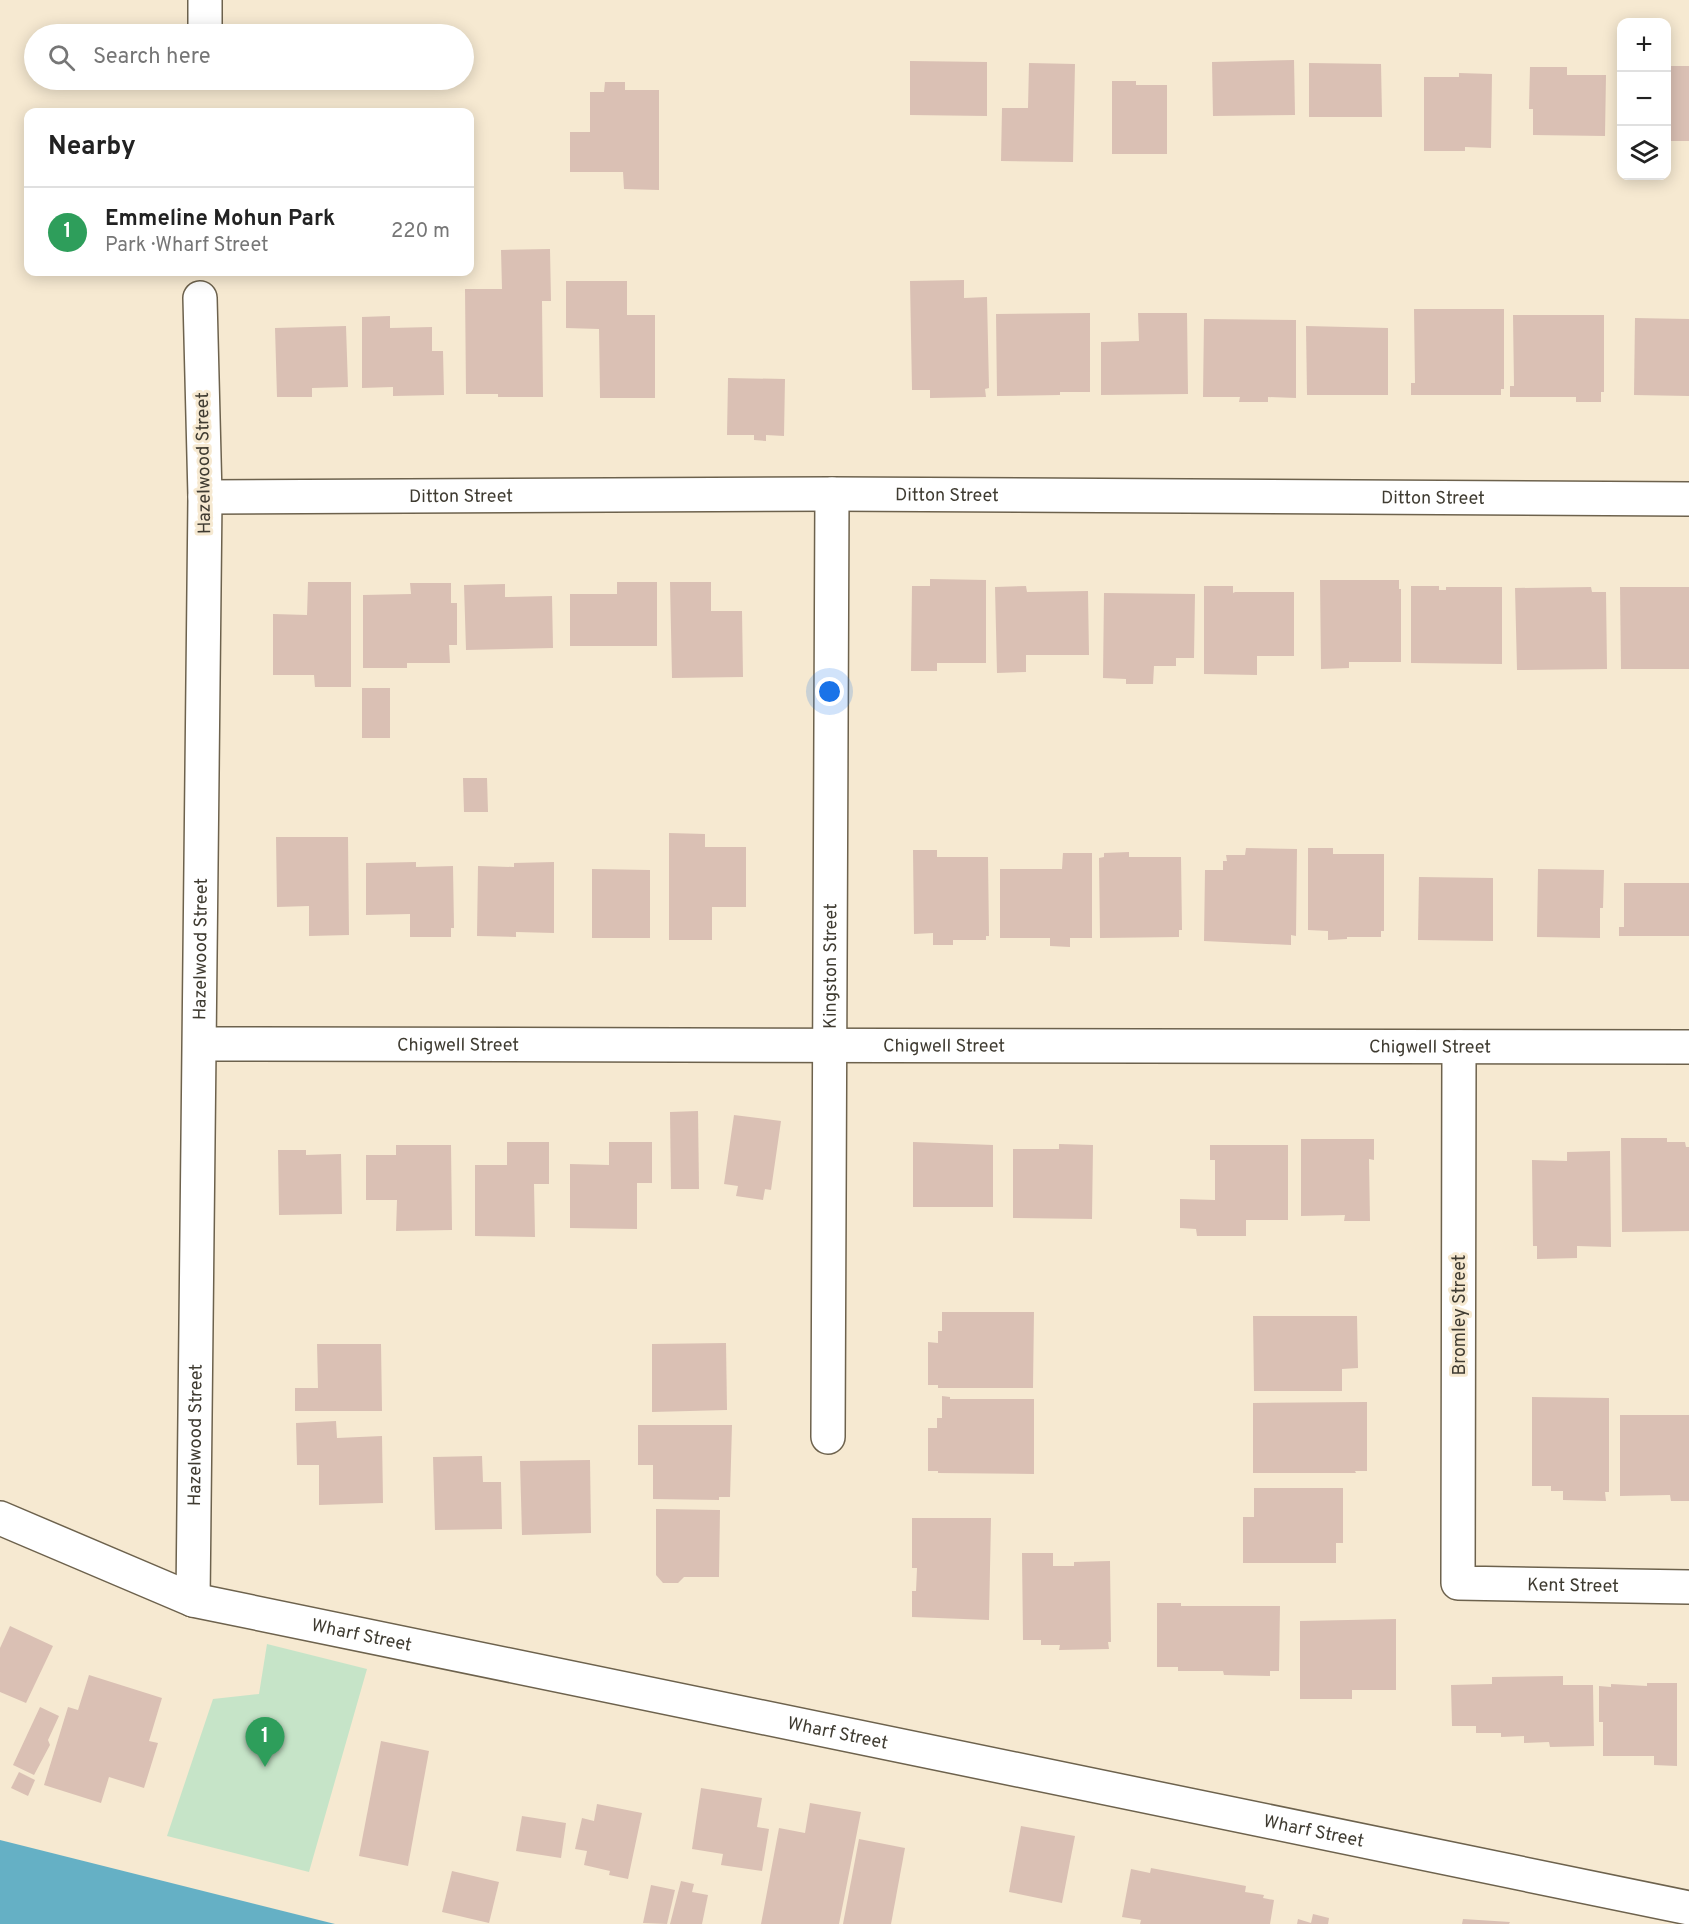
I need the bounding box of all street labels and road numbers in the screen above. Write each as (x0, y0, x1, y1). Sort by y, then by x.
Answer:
street label: Hazelwood Street (192, 392, 217, 534)
street label: Ditton Street (895, 484, 999, 508)
street label: Ditton Street (409, 486, 513, 509)
street label: Ditton Street (1381, 487, 1485, 511)
street label: Hazelwood Street (189, 878, 214, 1020)
street label: Kingston Street (820, 903, 843, 1029)
street label: Chigwell Street (397, 1034, 519, 1058)
street label: Chigwell Street (883, 1035, 1005, 1059)
street label: Chigwell Street (1369, 1036, 1491, 1060)
street label: Bromley Street (1449, 1255, 1472, 1375)
street label: Hazelwood Street (184, 1364, 209, 1506)
street label: Kent Street (1527, 1574, 1619, 1599)
street label: Wharf Street (309, 1615, 414, 1658)
street label: Wharf Street (785, 1713, 890, 1756)
street label: Wharf Street (1261, 1811, 1366, 1854)

